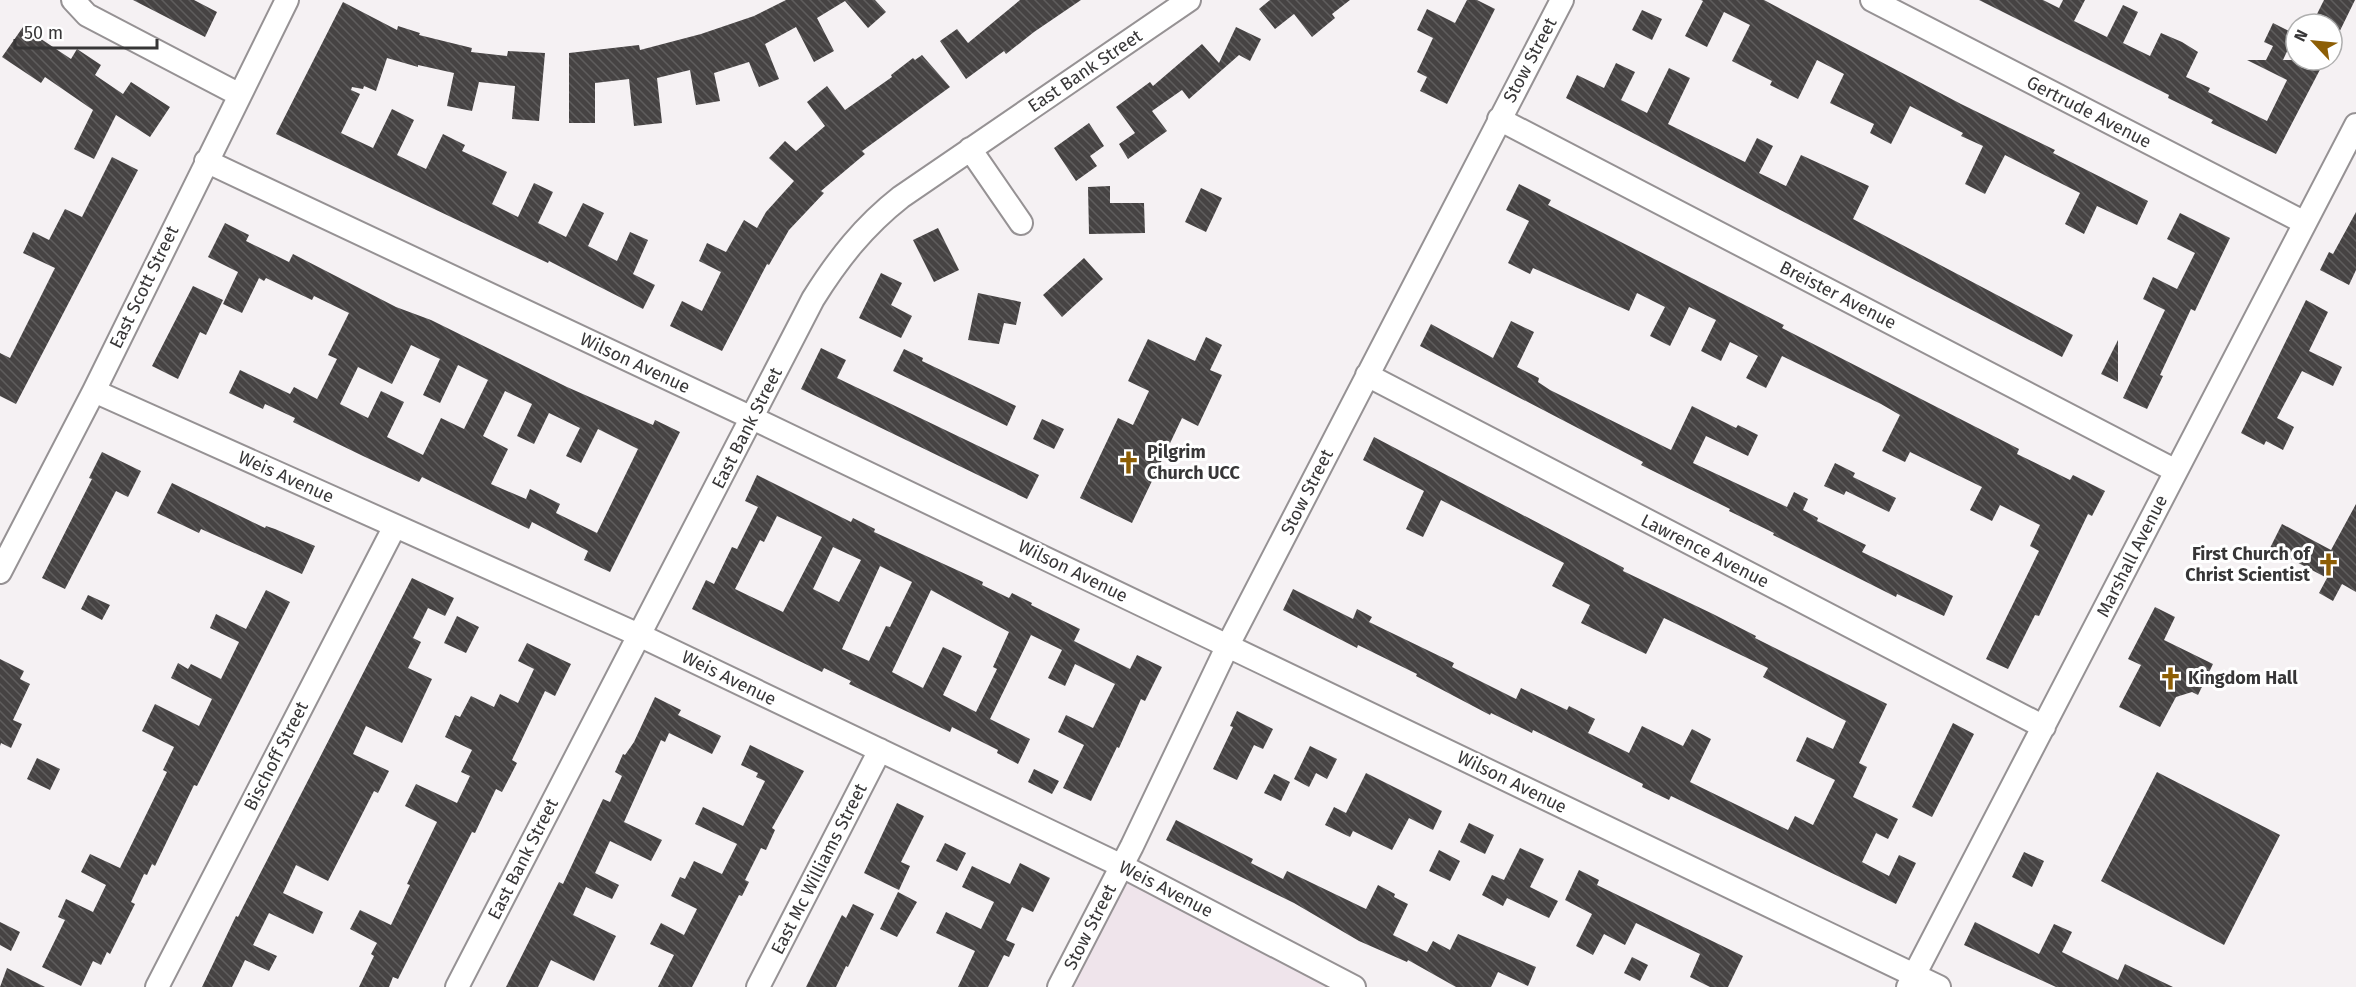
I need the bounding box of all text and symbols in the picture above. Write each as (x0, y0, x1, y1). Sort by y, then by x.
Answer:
scale bar (15, 12, 158, 50)
north arrow (2284, 12, 2344, 72)
street label: Stow Street (1498, 13, 1562, 106)
text: 50 m (24, 22, 63, 44)
street label: East Bank Street (1024, 24, 1147, 117)
text: N (2290, 27, 2312, 45)
street label: Gertrude Avenue (2023, 71, 2155, 153)
street label: East Scott Street (105, 222, 183, 352)
street label: Breister Avenue (1776, 256, 1900, 334)
street label: Wilson Avenue (576, 328, 694, 398)
street label: East Bank Street (707, 363, 787, 492)
place label: Pilgrim Church UCC (1147, 441, 1241, 484)
street label: Stow Street (1276, 445, 1338, 538)
street label: Weis Avenue (235, 446, 337, 508)
church icon: Pilgrim Church UCC (1116, 449, 1142, 475)
street label: Marshall Avenue (2092, 491, 2172, 621)
street label: Lawrence Avenue (1637, 509, 1773, 593)
street label: Wilson Avenue (1015, 535, 1131, 607)
place label: First Church of Christ Scientist (2185, 543, 2312, 586)
church icon: First Church of Christ Scientist (2315, 551, 2341, 577)
street label: Weis Avenue (678, 646, 780, 710)
church icon: Kingdom Hall (2157, 665, 2183, 691)
place label: Kingdom Hall (2188, 667, 2298, 689)
street label: Bischoff Street (239, 697, 313, 814)
street label: Wilson Avenue (1454, 746, 1570, 818)
street label: East Mc Williams Street (766, 779, 872, 958)
street label: East Bank Street (483, 794, 563, 923)
street label: Weis Avenue (1115, 856, 1217, 922)
street label: Stow Street (1059, 880, 1121, 973)

